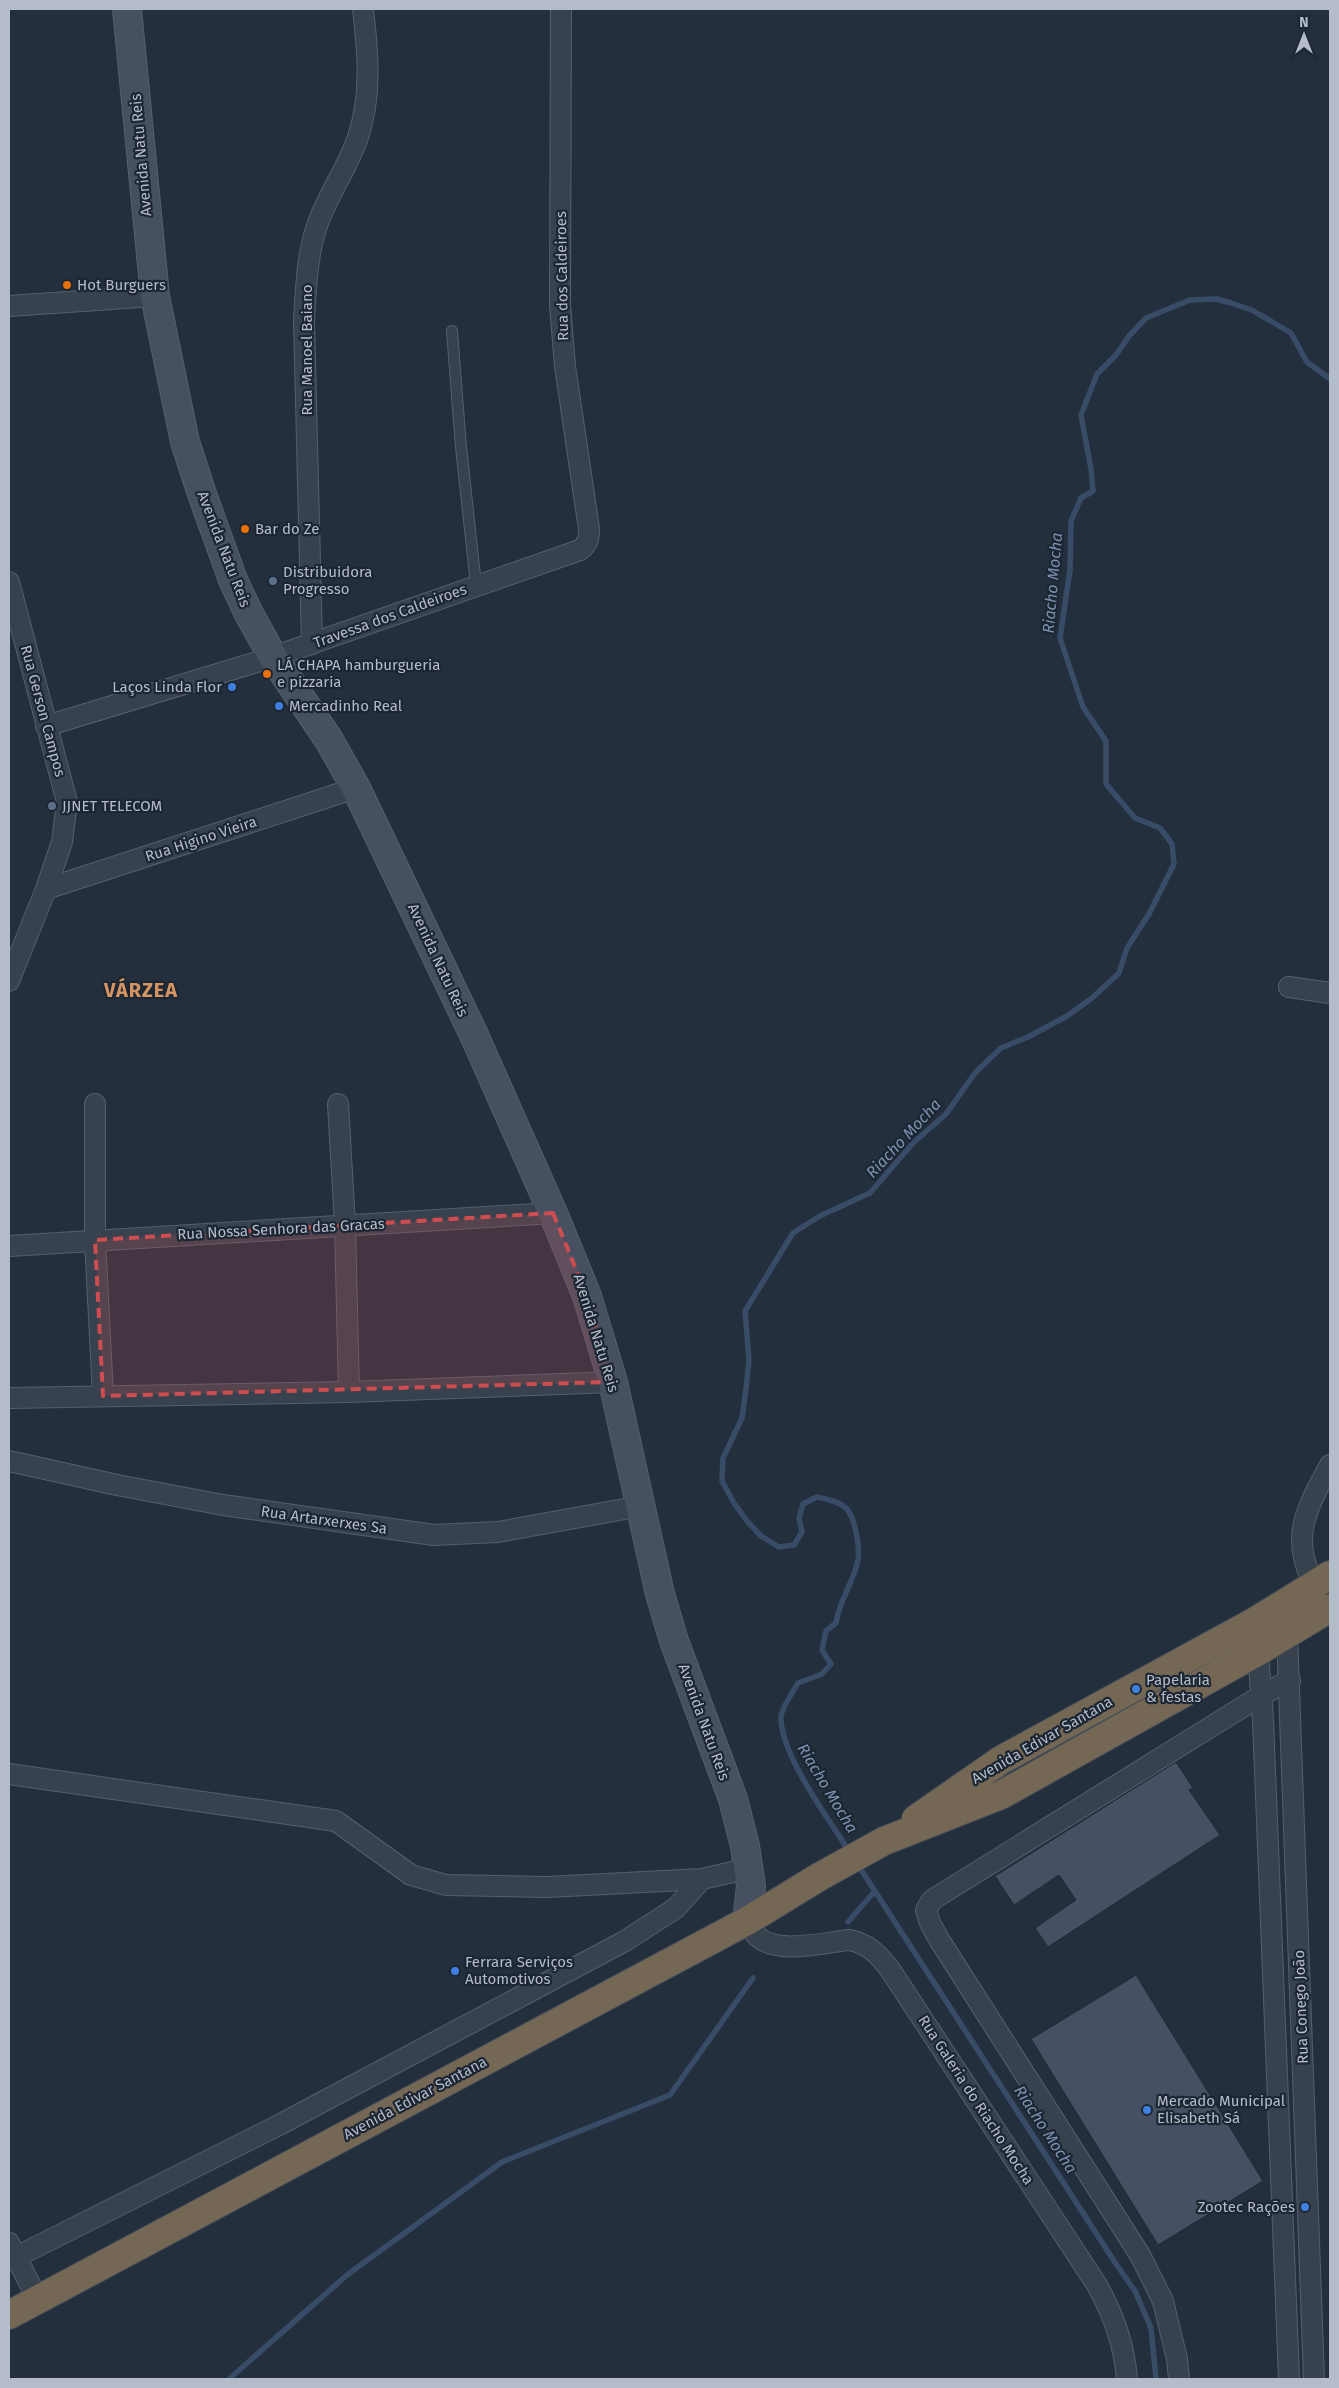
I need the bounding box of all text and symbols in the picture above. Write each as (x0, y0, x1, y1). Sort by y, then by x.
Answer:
north arrow (1279, 10, 1329, 60)
text: N (1299, 14, 1309, 31)
street label: Avenida Natu Reis (127, 93, 155, 217)
street label: Rua dos Caldeiroes (552, 211, 572, 341)
place label: Hot Burguers (77, 276, 166, 294)
marker: Hot Burguers (61, 279, 73, 291)
street label: Rua Manoel Baiano (298, 284, 316, 416)
street label: Avenida Natu Reis (194, 488, 254, 610)
place label: Bar do Ze (255, 520, 319, 538)
marker: Bar do Ze (239, 523, 251, 535)
water label: Riacho Mocha (1039, 532, 1066, 634)
place label: Distribuidora Progresso (283, 563, 372, 598)
marker: Distribuidora Progresso (267, 575, 279, 587)
street label: Travessa dos Caldeiroes (311, 580, 469, 652)
street label: Rua Gerson Campos (17, 643, 69, 779)
place label: LÁ CHAPA hamburgueria e pizzaria (277, 656, 440, 691)
marker: LÁ CHAPA hamburgueria e pizzaria (261, 668, 273, 680)
place label: Laços Linda Flor (112, 678, 222, 696)
marker: Laços Linda Flor (226, 681, 238, 693)
place label: Mercadinho Real (289, 697, 403, 715)
marker: Mercadinho Real (273, 700, 285, 712)
place label: JJNET TELECOM (62, 797, 162, 815)
marker: JJNET TELECOM (46, 800, 58, 812)
street label: Rua Higino Vieira (143, 812, 259, 866)
street label: Avenida Natu Reis (404, 900, 472, 1020)
district label: VÁRZEA (103, 977, 178, 1002)
water label: Riacho Mocha (862, 1095, 945, 1182)
street label: Rua Nossa Senhora das Gracas (177, 1215, 385, 1243)
street label: Avenida Natu Reis (569, 1272, 623, 1394)
street label: Rua Artarxerxes Sa (260, 1502, 388, 1538)
street label: Avenida Natu Reis (675, 1661, 733, 1783)
place label: Papelaria & festas (1146, 1671, 1210, 1706)
marker: Papelaria & festas (1130, 1683, 1142, 1695)
street label: Avenida Edivar Santana (968, 1692, 1116, 1788)
water label: Riacho Mocha (793, 1740, 862, 1836)
street label: Rua Conego João (1290, 1950, 1312, 2064)
place label: Ferrara Serviços Automotivos (465, 1953, 573, 1988)
marker: Ferrara Serviços Automotivos (449, 1965, 461, 1977)
street label: Rua Galeria do Riacho Mocha (914, 2012, 1038, 2188)
street label: Avenida Edivar Santana (340, 2053, 490, 2143)
water label: Riacho Mocha (1010, 2082, 1081, 2177)
place label: Mercado Municipal Elisabeth Sá (1157, 2092, 1286, 2127)
marker: Mercado Municipal Elisabeth Sá (1141, 2104, 1153, 2116)
place label: Zootec Rações (1198, 2198, 1295, 2216)
marker: Zootec Rações (1299, 2201, 1311, 2213)

